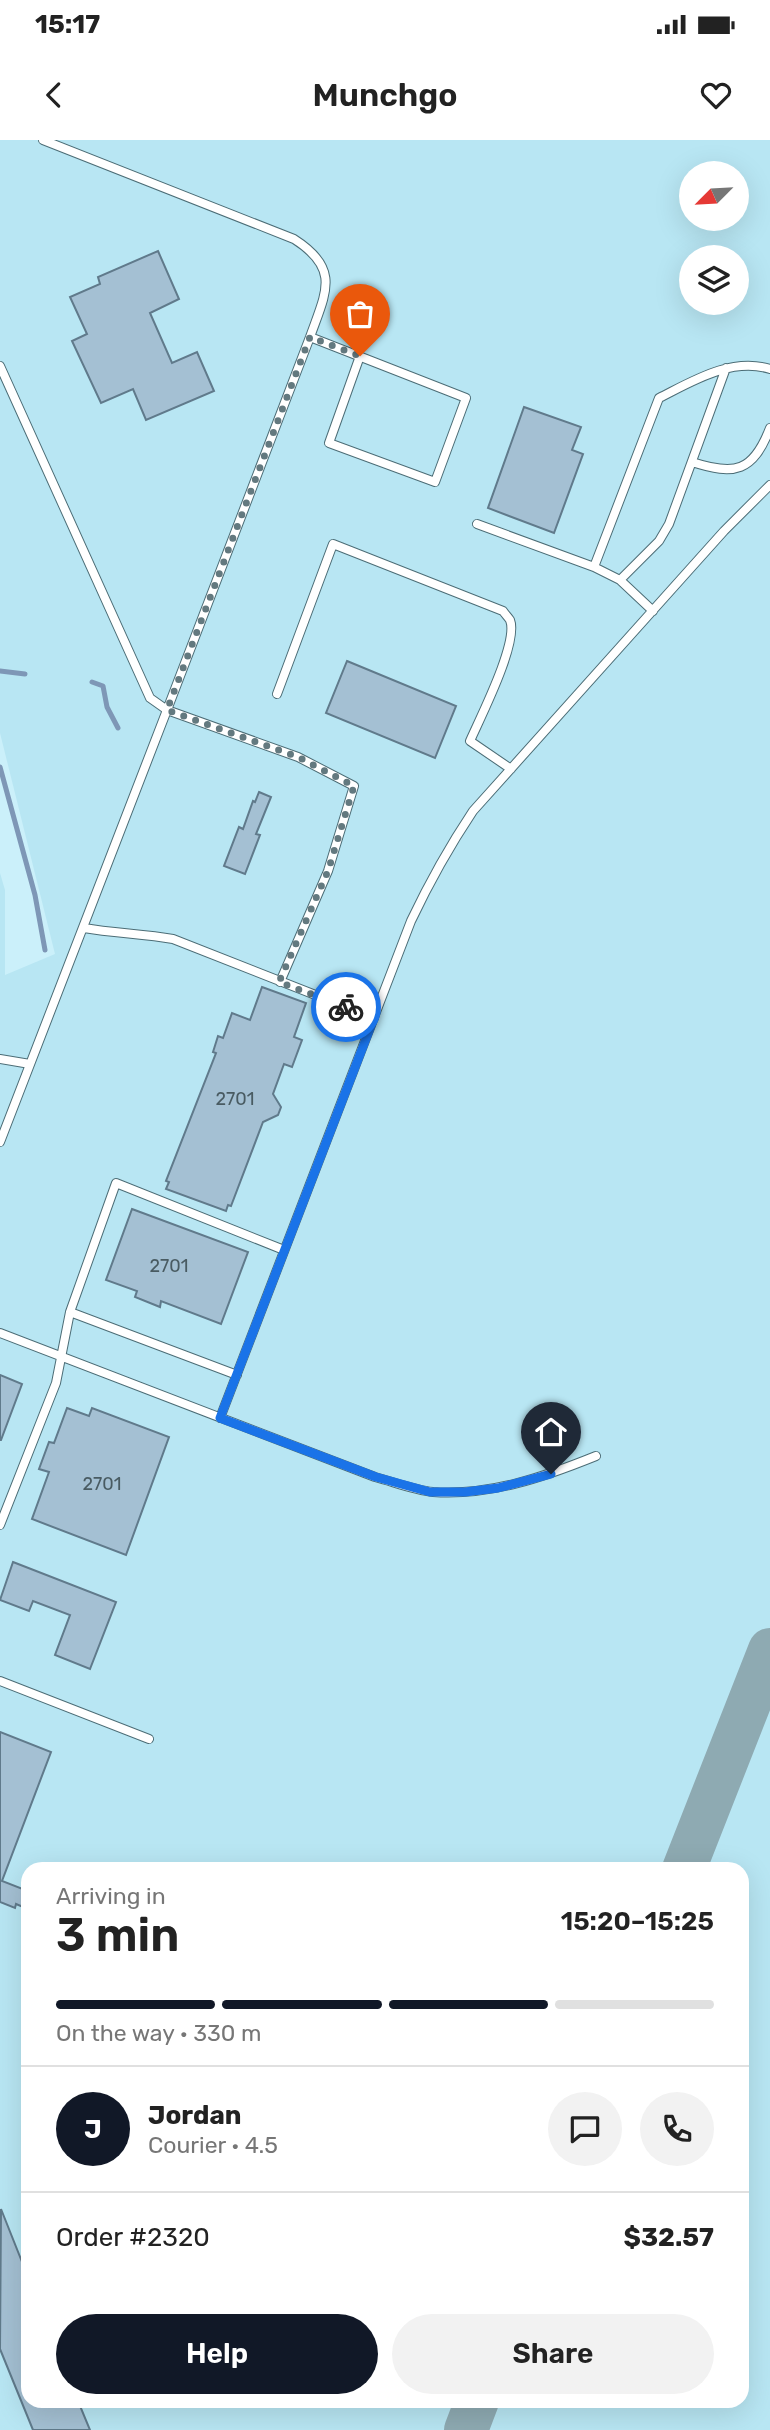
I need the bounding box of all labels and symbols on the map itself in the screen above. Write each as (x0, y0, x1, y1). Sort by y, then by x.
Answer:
north arrow (679, 161, 749, 231)
pin (330, 284, 390, 356)
courier (311, 972, 381, 1042)
house number: 2701 (216, 1088, 254, 1110)
house number: 2701 (150, 1255, 188, 1277)
pin (521, 1402, 581, 1474)
house number: 2701 (83, 1473, 121, 1495)

